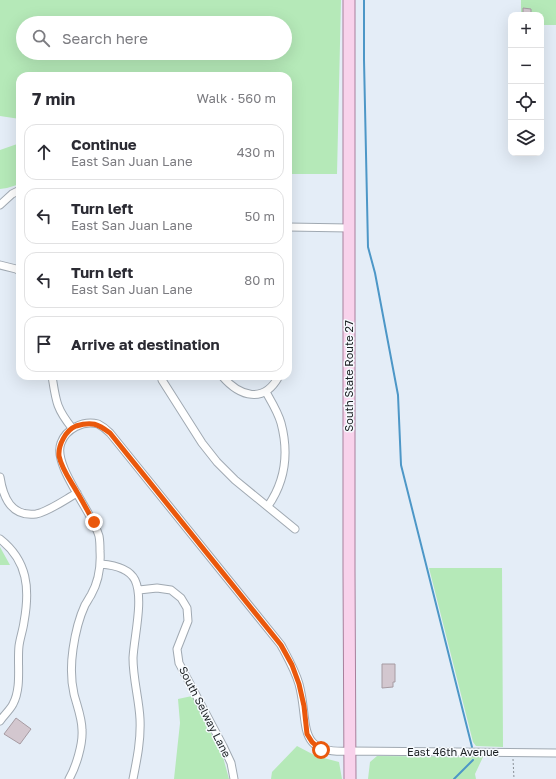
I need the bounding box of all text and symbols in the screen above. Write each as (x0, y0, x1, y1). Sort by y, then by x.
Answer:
map controls (508, 12, 544, 156)
button: + (508, 12, 544, 48)
search box (16, 16, 292, 60)
icon: search (30, 27, 52, 49)
text: Search here (62, 29, 148, 47)
button: − (508, 48, 544, 84)
button: locate (508, 84, 544, 120)
text: 7 min (32, 88, 75, 109)
text: Walk · 560 m (197, 90, 276, 106)
button: layers (508, 120, 544, 156)
text: Continue (71, 135, 137, 153)
icon: ahead (33, 141, 55, 163)
text: 430 m (237, 144, 275, 160)
text: East San Juan Lane (71, 153, 193, 169)
text: Turn left (71, 199, 133, 217)
icon: left (33, 205, 55, 227)
text: 50 m (245, 208, 275, 224)
text: East San Juan Lane (71, 217, 193, 233)
text: Turn left (71, 263, 133, 281)
icon: left (33, 269, 55, 291)
text: 80 m (244, 272, 275, 288)
text: East San Juan Lane (71, 281, 193, 297)
street label: South State Route 27 (342, 320, 355, 432)
icon: arrive (33, 333, 55, 355)
text: Arrive at destination (71, 335, 220, 353)
route end (85, 513, 103, 531)
street label: South Selway Lane (177, 664, 234, 759)
route start (312, 741, 330, 759)
street label: East 46th Avenue (407, 745, 499, 758)

